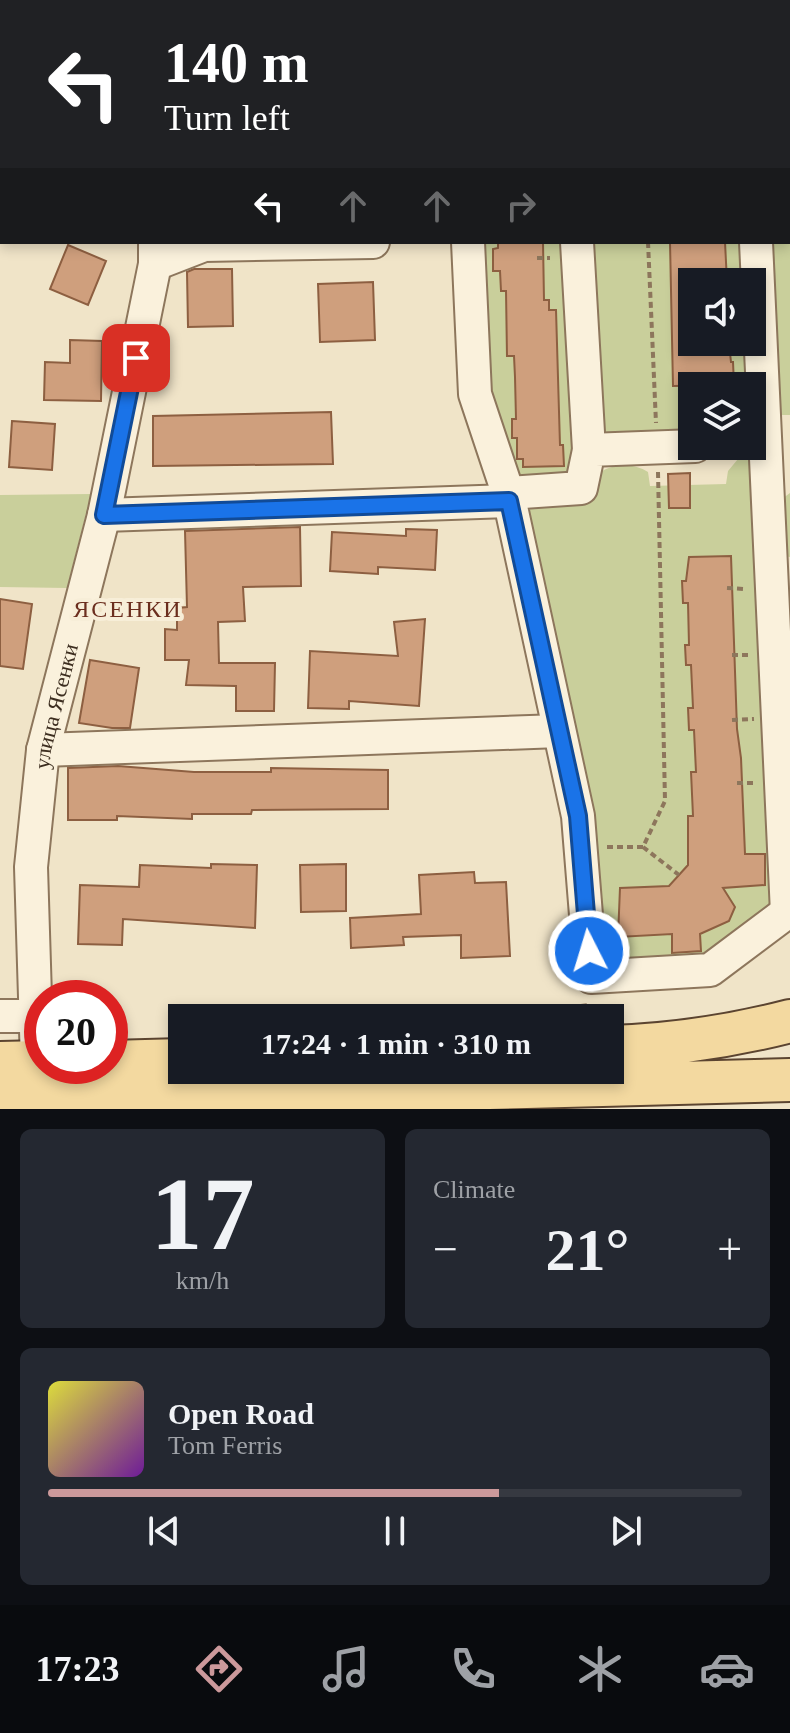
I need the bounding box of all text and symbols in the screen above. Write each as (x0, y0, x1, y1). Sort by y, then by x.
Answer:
icon: left (32, 32, 136, 136)
text: 140 m (164, 32, 309, 94)
text: Turn left (164, 98, 290, 138)
icon: left (247, 184, 291, 228)
icon: ahead (331, 184, 375, 228)
icon: ahead (415, 184, 459, 228)
icon: right (499, 184, 543, 228)
map controls (678, 268, 766, 460)
button: sound (678, 268, 766, 356)
pin (102, 324, 170, 392)
icon: arrive (114, 336, 158, 380)
button: layers (678, 372, 766, 460)
district label: ЯСЕНКИ (73, 596, 183, 622)
street label: улица Ясенки (29, 641, 83, 770)
position arrow (547, 909, 631, 993)
speed limit sign: 20 (24, 980, 128, 1084)
text: 17:24 · 1 min · 310 m (261, 1027, 531, 1060)
text: 17 (151, 1156, 255, 1271)
text: Climate (433, 1175, 515, 1204)
text: 21° (546, 1217, 630, 1283)
text: − (433, 1225, 458, 1274)
text: + (717, 1225, 742, 1274)
text: km/h (176, 1266, 229, 1295)
text: Open Road (168, 1397, 314, 1430)
text: Tom Ferris (168, 1431, 282, 1460)
icon: previous (142, 1509, 186, 1553)
icon: pause (373, 1509, 417, 1553)
icon: next (604, 1509, 648, 1553)
icon: directions (191, 1641, 247, 1697)
icon: music (318, 1641, 374, 1697)
icon: phone (445, 1641, 501, 1697)
icon: climate (572, 1641, 628, 1697)
icon: car (699, 1641, 755, 1697)
text: 17:23 (36, 1649, 120, 1689)

